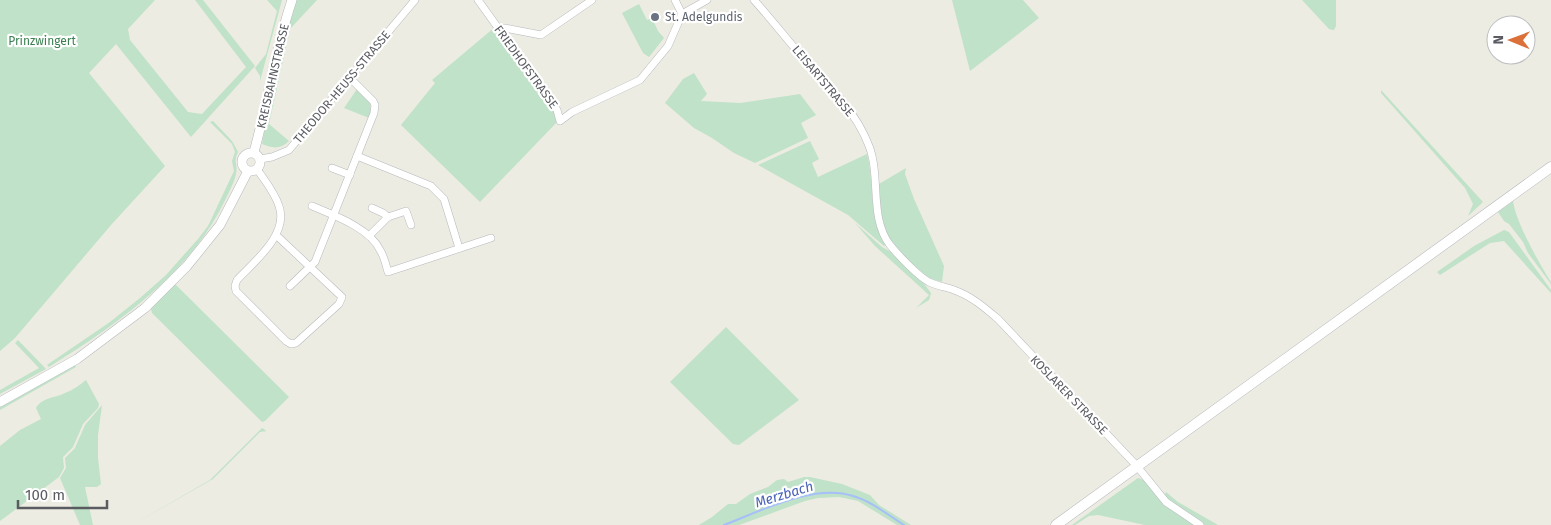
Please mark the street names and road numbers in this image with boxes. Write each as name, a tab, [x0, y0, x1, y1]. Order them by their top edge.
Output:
street label: KREISBAHNSTRASSE	[254, 22, 292, 130]
street label: FRIEDHOFSTRASSE	[491, 23, 561, 111]
street label: THEODOR-HEUSS-STRASSE	[291, 28, 393, 146]
street label: LEISARTSTRASSE	[789, 43, 857, 119]
street label: KOSLARER STRASSE	[1028, 352, 1110, 438]

